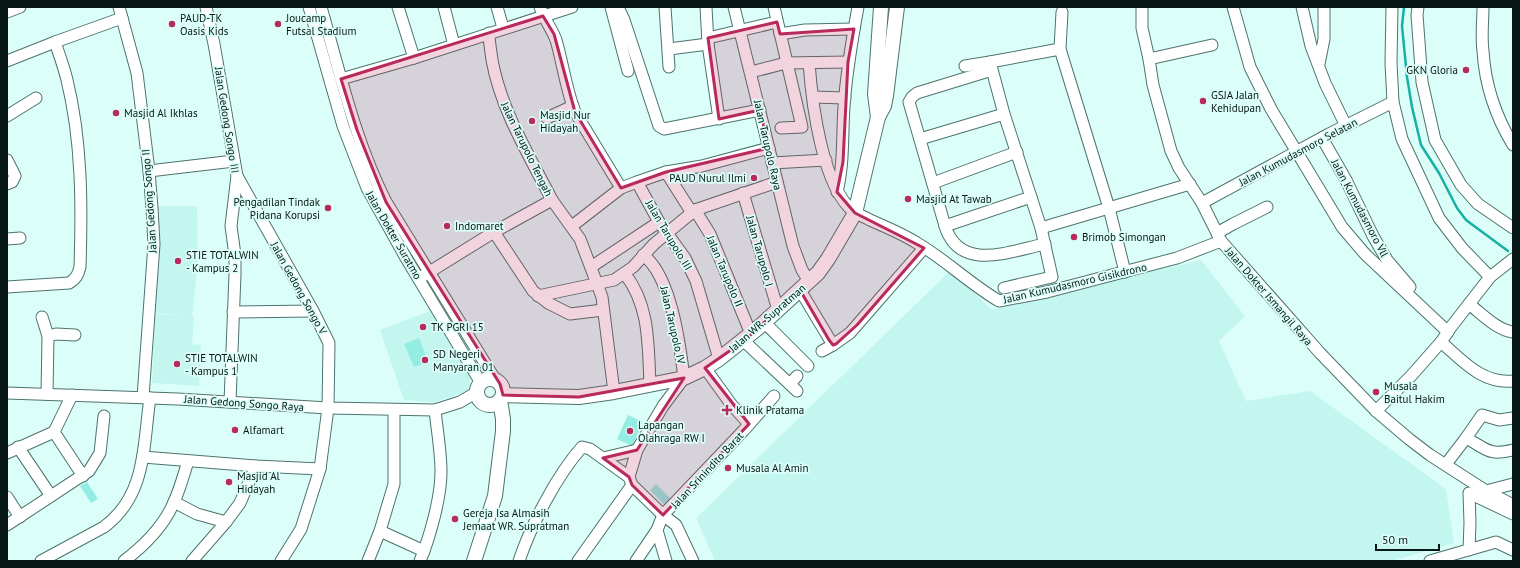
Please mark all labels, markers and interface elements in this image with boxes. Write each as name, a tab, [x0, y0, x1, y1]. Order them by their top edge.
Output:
place label: PAUD-TK Oasis Kids	[180, 11, 229, 38]
place label: Joucamp Futsal Stadium	[285, 11, 356, 38]
marker: PAUD-TK Oasis Kids	[167, 19, 177, 29]
marker: Joucamp Futsal Stadium	[273, 19, 283, 29]
place label: GKN Gloria	[1406, 63, 1458, 77]
street label: Jalan Gedong Songo III	[212, 65, 242, 174]
marker: GKN Gloria	[1461, 65, 1471, 75]
place label: GSJA Jalan Kehidupan	[1211, 88, 1261, 115]
marker: GSJA Jalan Kehidupan	[1198, 96, 1208, 106]
street label: Jalan Tarupolo Raya	[751, 97, 785, 192]
street label: Jalan Tarupolo Tengah	[498, 99, 556, 198]
place label: Masjid Al Ikhlas	[124, 106, 198, 120]
marker: Masjid Al Ikhlas	[111, 108, 121, 118]
place label: Masjid Nur Hidayah	[540, 108, 591, 135]
street label: Jalan Kumudasmoro Selatan	[1235, 115, 1360, 190]
marker: Masjid Nur Hidayah	[527, 116, 537, 126]
street label: Jalan Gedong Songo II	[138, 149, 160, 254]
street label: Jalan Kumudasmoro Vll	[1328, 156, 1392, 260]
place label: PAUD Nurul Ilmi	[669, 171, 746, 185]
marker: PAUD Nurul Ilmi	[749, 173, 759, 183]
street label: Jalan Dokter Suratmo	[362, 187, 425, 282]
place label: Masjid At Tawab	[916, 192, 992, 206]
marker: Masjid At Tawab	[903, 194, 913, 204]
place label: Pengadilan Tindak Pidana Korupsi	[233, 195, 321, 222]
street label: Jalan Tarupolo III	[642, 196, 695, 273]
marker: Pengadilan Tindak Pidana Korupsi	[323, 203, 333, 213]
street label: Jalan Tarupolo I	[743, 213, 777, 288]
place label: Indomaret	[455, 219, 504, 233]
marker: Indomaret	[442, 221, 452, 231]
place label: Brimob Simongan	[1082, 230, 1166, 244]
street label: Jalan Tarupolo II	[703, 232, 746, 309]
marker: Brimob Simongan	[1069, 232, 1079, 242]
street label: Jalan Gedong Songo V	[267, 238, 331, 337]
street label: Jalan Dokter Ismangil Raya	[1222, 243, 1316, 348]
place label: STIE TOTALWIN - Kampus 2	[186, 248, 259, 275]
marker: STIE TOTALWIN - Kampus 2	[173, 256, 183, 266]
street label: Jalan Kumudasmoro Gisikdrono	[1001, 260, 1148, 307]
street label: Jalan WR. Supratman	[725, 281, 808, 356]
street label: Jalan Tarupolo IV	[657, 284, 689, 366]
place label: TK PGRI 15	[431, 320, 484, 334]
marker: TK PGRI 15	[418, 322, 428, 332]
place label: SD Negeri Manyaran 01	[433, 347, 494, 374]
place label: STIE TOTALWIN - Kampus 1	[185, 351, 258, 378]
marker: SD Negeri Manyaran 01	[420, 355, 430, 365]
marker: STIE TOTALWIN - Kampus 1	[172, 359, 182, 369]
place label: Musala Baitul Hakim	[1384, 379, 1445, 406]
marker: Musala Baitul Hakim	[1371, 387, 1381, 397]
street label: Jalan Gedong Songo Raya	[183, 392, 304, 414]
place label: Klinik Pratama	[736, 403, 804, 417]
marker: Klinik Pratama	[721, 404, 733, 416]
place label: Lapangan Olahraga RW I	[638, 418, 705, 445]
place label: Alfamart	[243, 423, 284, 437]
marker: Alfamart	[230, 425, 240, 435]
marker: Lapangan Olahraga RW I	[625, 426, 635, 436]
street label: Jalan Srinindito Barat	[667, 428, 746, 512]
place label: Musala Al Amin	[736, 461, 809, 475]
marker: Musala Al Amin	[723, 463, 733, 473]
place label: Masjid Al Hidayah	[237, 469, 281, 496]
marker: Masjid Al Hidayah	[224, 477, 234, 487]
place label: Gereja Isa Almasih Jemaat WR. Supratman	[462, 506, 569, 533]
marker: Gereja Isa Almasih Jemaat WR. Supratman	[450, 514, 460, 524]
scale bar	[1376, 526, 1439, 552]
text: 50 m	[1382, 532, 1408, 547]

